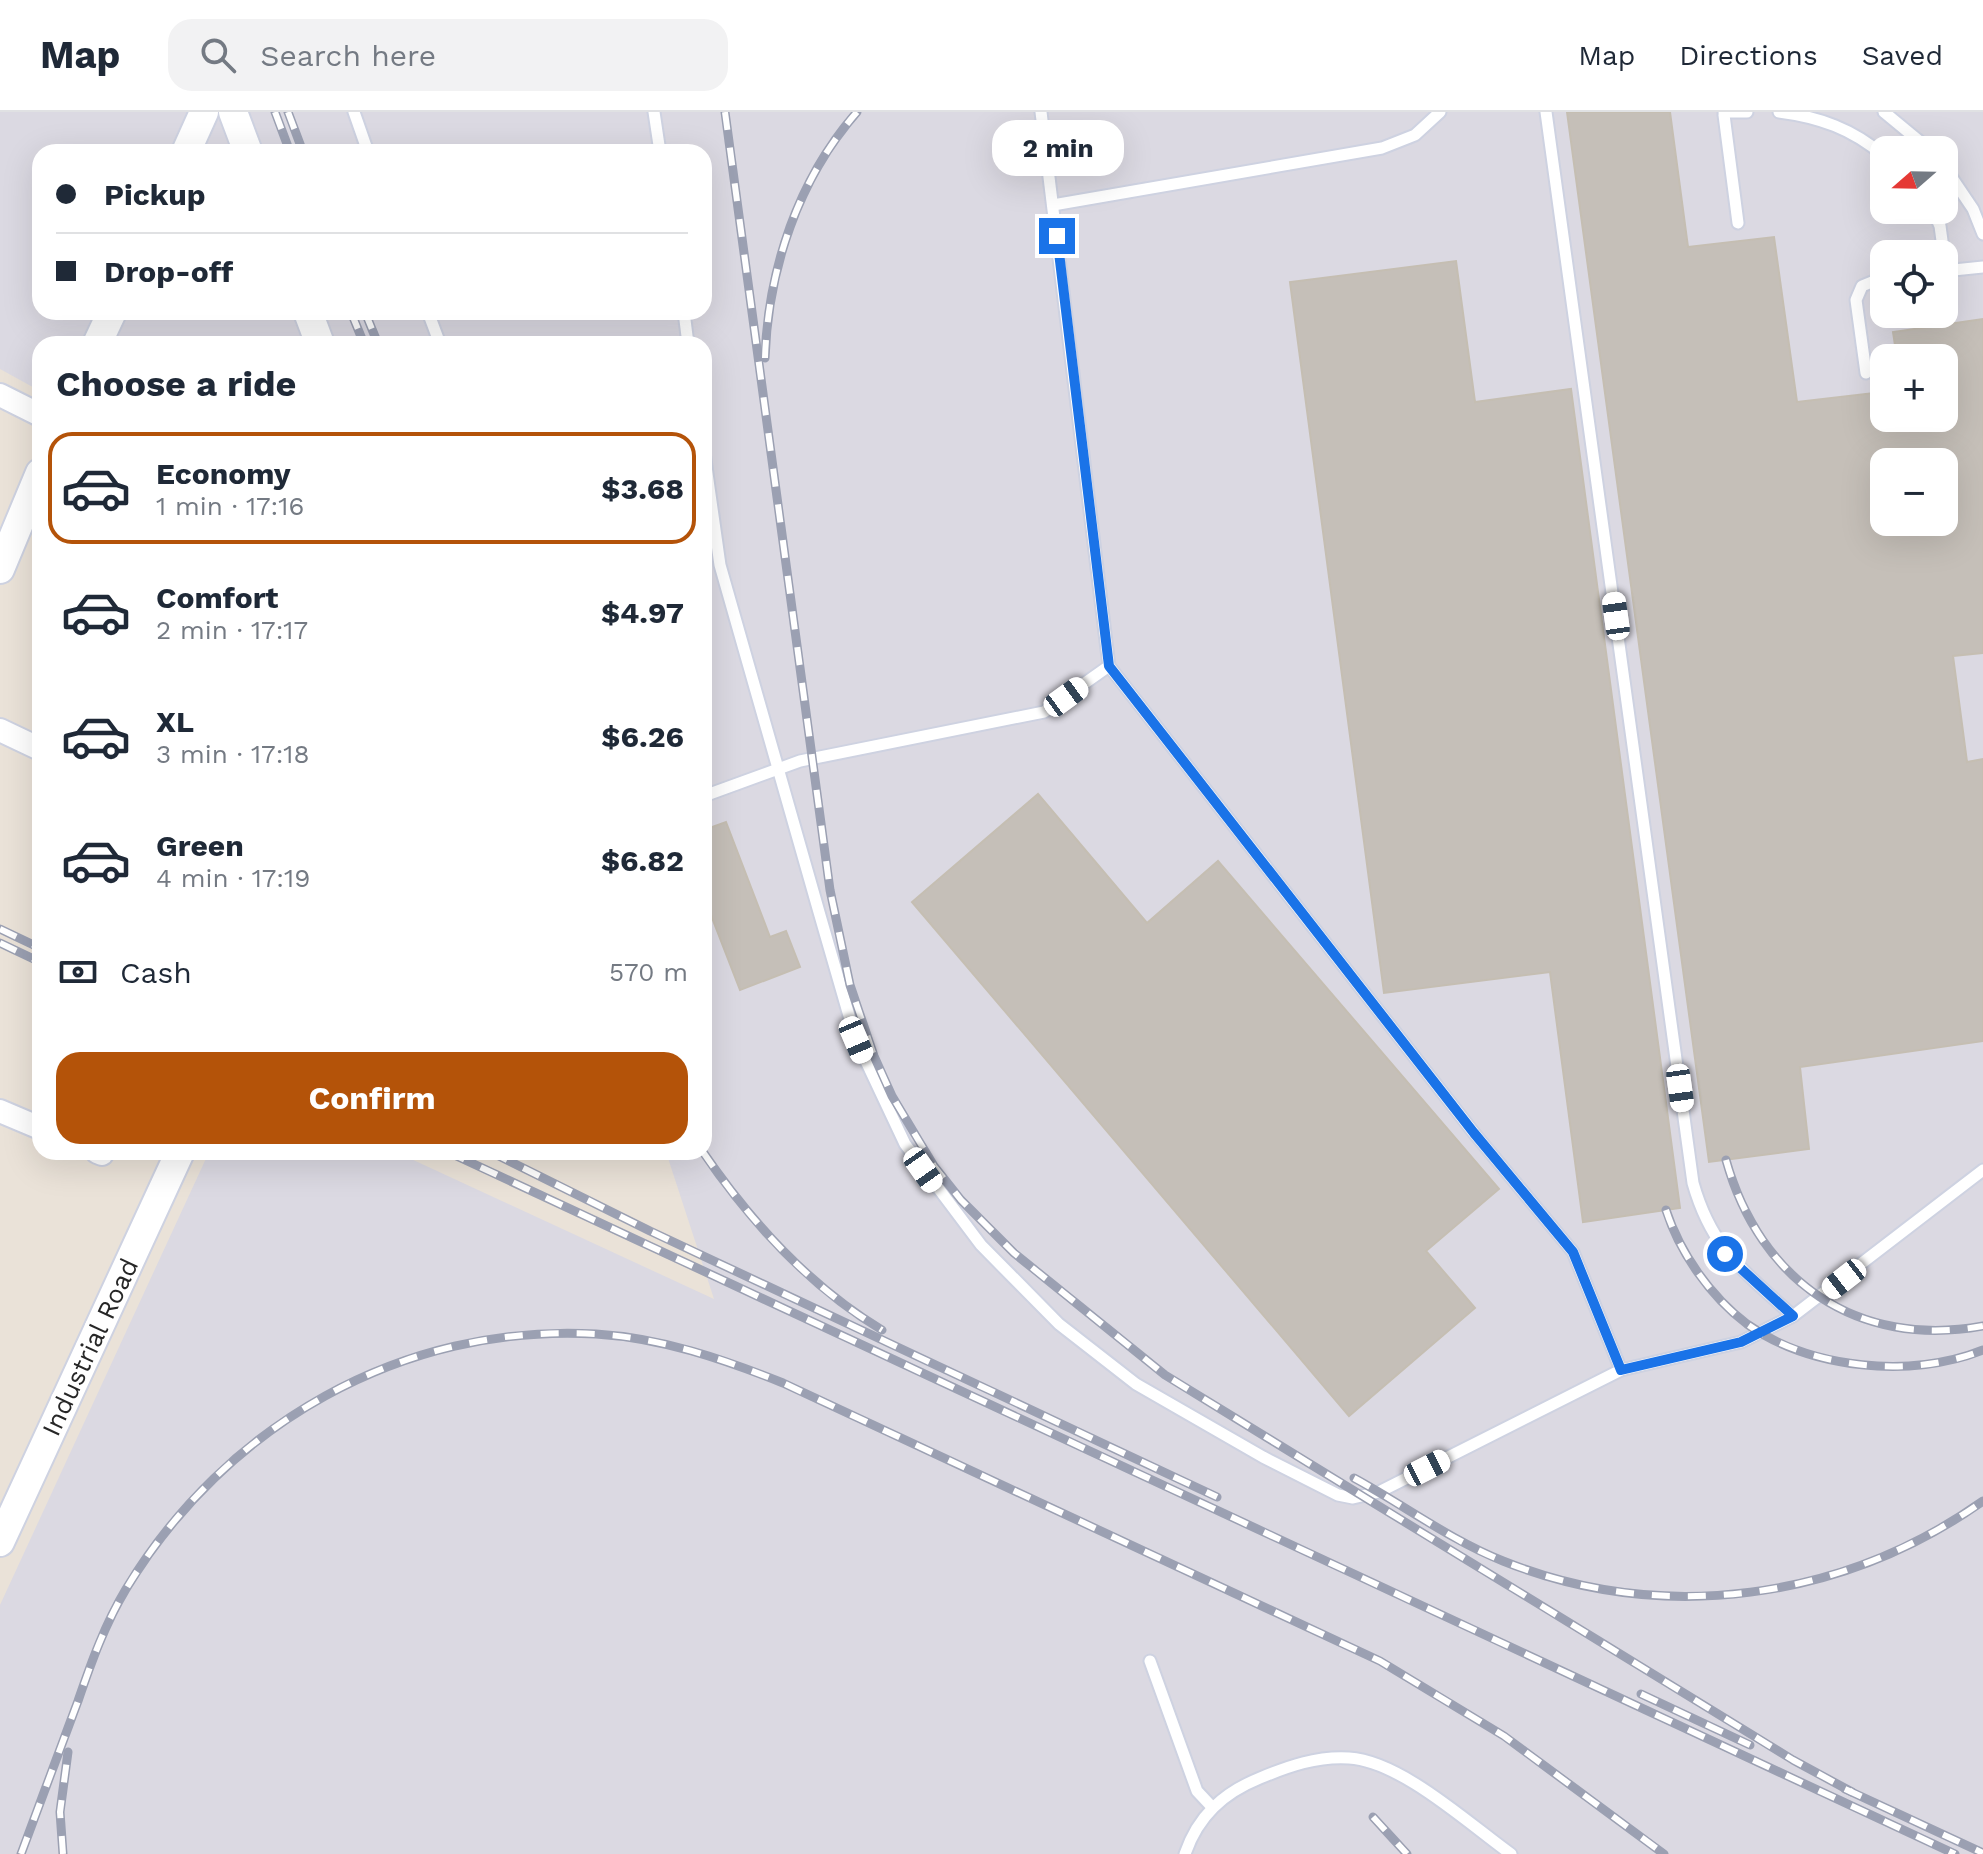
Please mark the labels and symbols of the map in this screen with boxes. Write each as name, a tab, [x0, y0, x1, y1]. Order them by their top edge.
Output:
callout: 2 min	[991, 120, 1123, 176]
north arrow	[1870, 136, 1958, 224]
route end	[1039, 218, 1075, 254]
car	[1601, 591, 1631, 641]
car	[1040, 673, 1092, 721]
car	[836, 1013, 876, 1067]
car	[1665, 1063, 1695, 1113]
car	[899, 1143, 947, 1197]
route start	[1707, 1236, 1743, 1272]
street label: Industrial Road	[36, 1254, 144, 1440]
car	[1818, 1255, 1870, 1303]
car	[1400, 1446, 1454, 1490]

